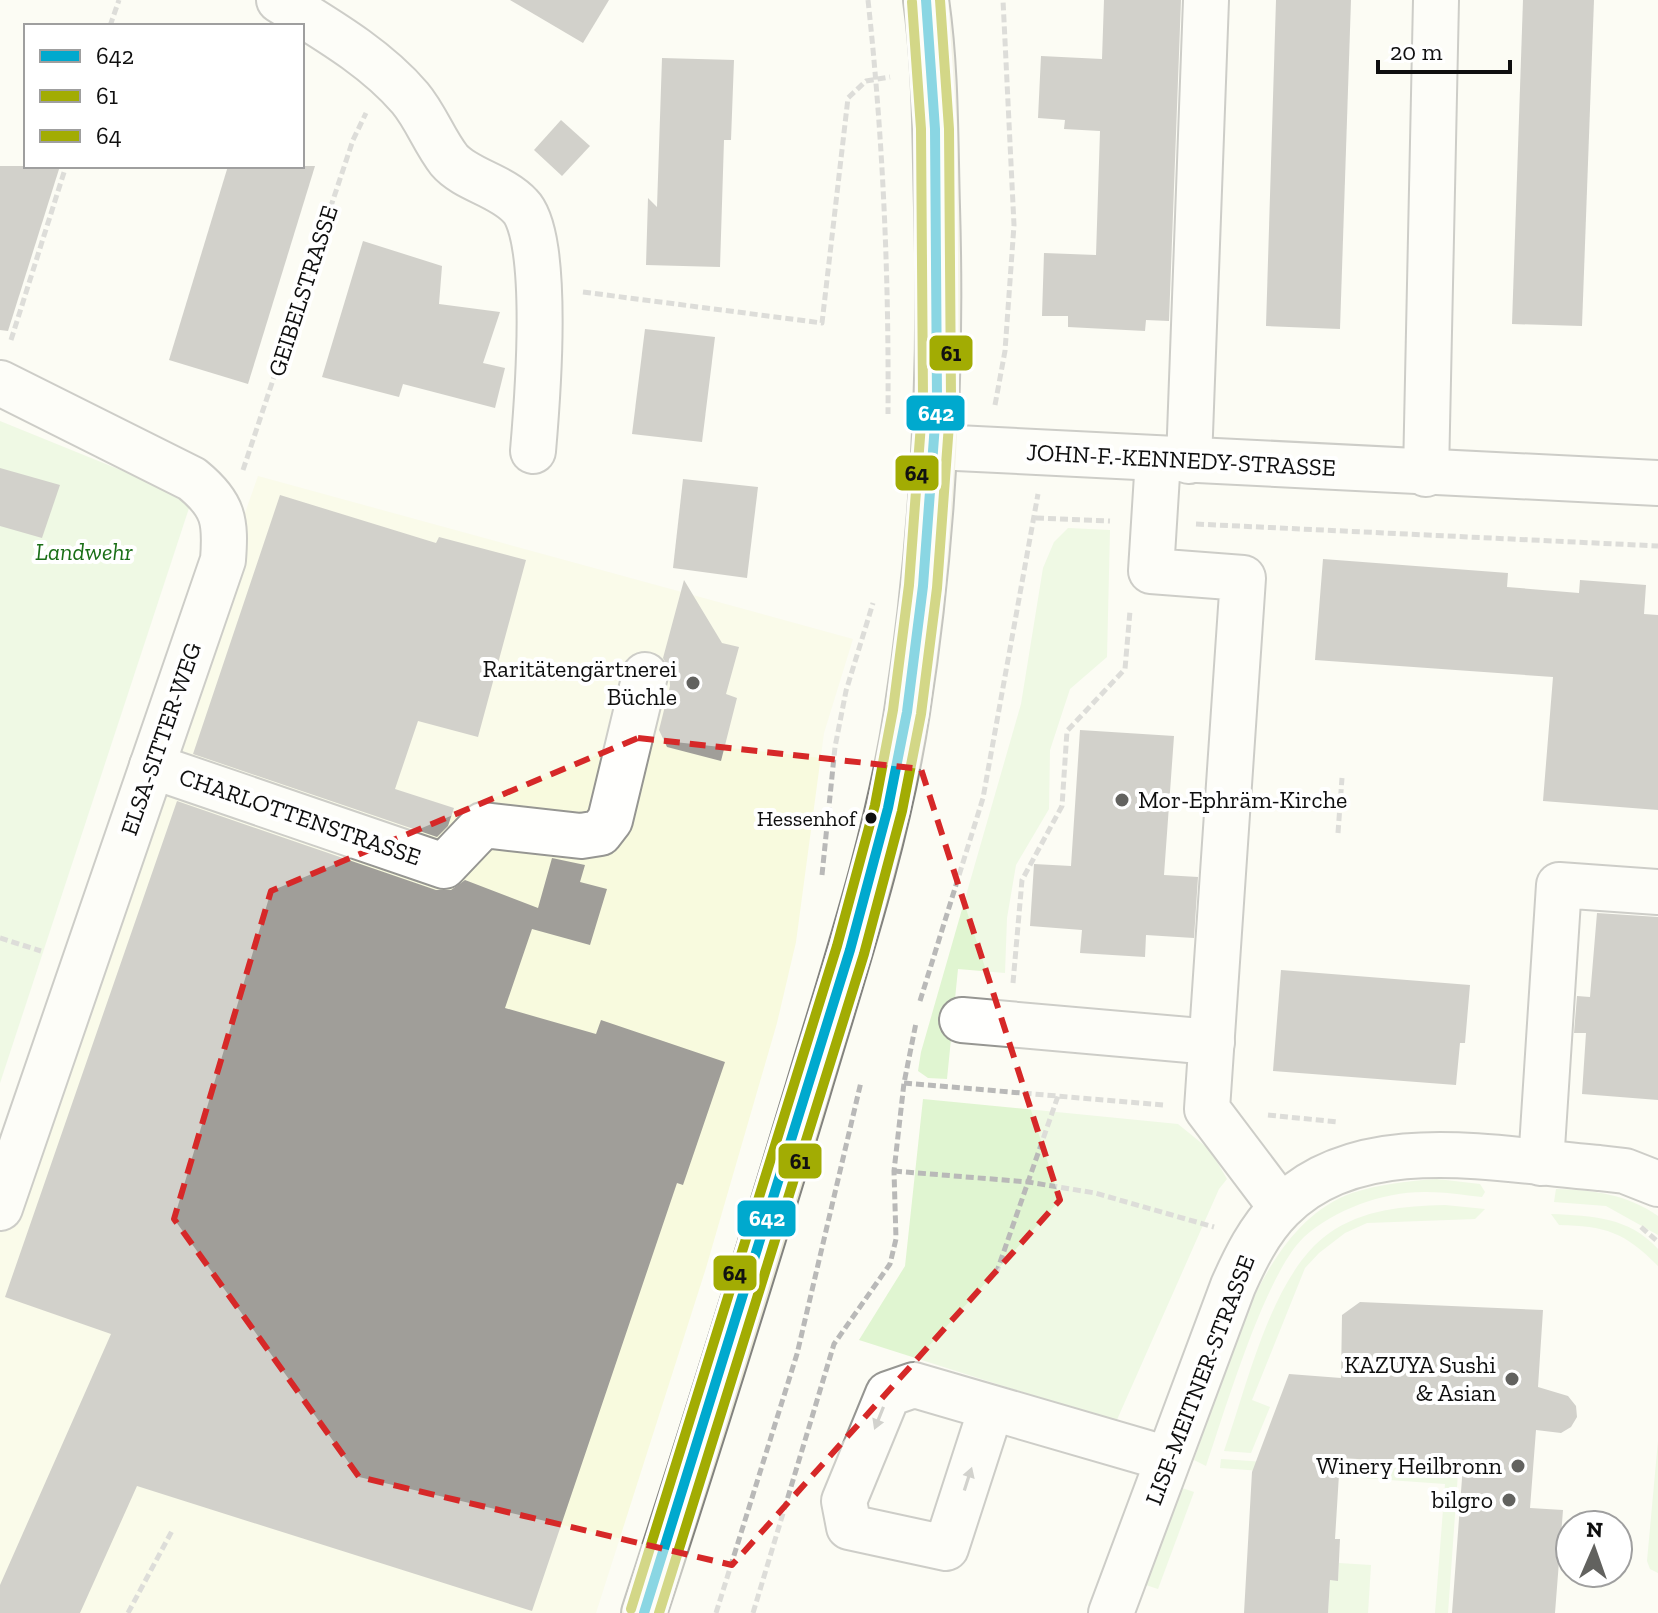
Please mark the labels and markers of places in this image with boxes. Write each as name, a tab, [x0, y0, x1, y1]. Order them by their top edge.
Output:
place label: Raritätengärtnerei Büchle	[483, 654, 677, 711]
marker: Raritätengärtnerei Büchle	[684, 674, 702, 692]
place label: Mor-Ephräm-Kirche	[1138, 785, 1347, 814]
marker: Mor-Ephräm-Kirche	[1113, 791, 1131, 809]
place label: Hessenhof	[757, 805, 858, 832]
marker: Hessenhof	[863, 810, 879, 826]
place label: KAZUYA Sushi & Asian	[1344, 1350, 1496, 1407]
marker: KAZUYA Sushi & Asian	[1503, 1370, 1521, 1388]
place label: Winery Heilbronn	[1316, 1451, 1502, 1480]
marker: Winery Heilbronn	[1509, 1457, 1527, 1475]
place label: bilgro	[1431, 1485, 1493, 1514]
marker: bilgro	[1500, 1491, 1518, 1509]

